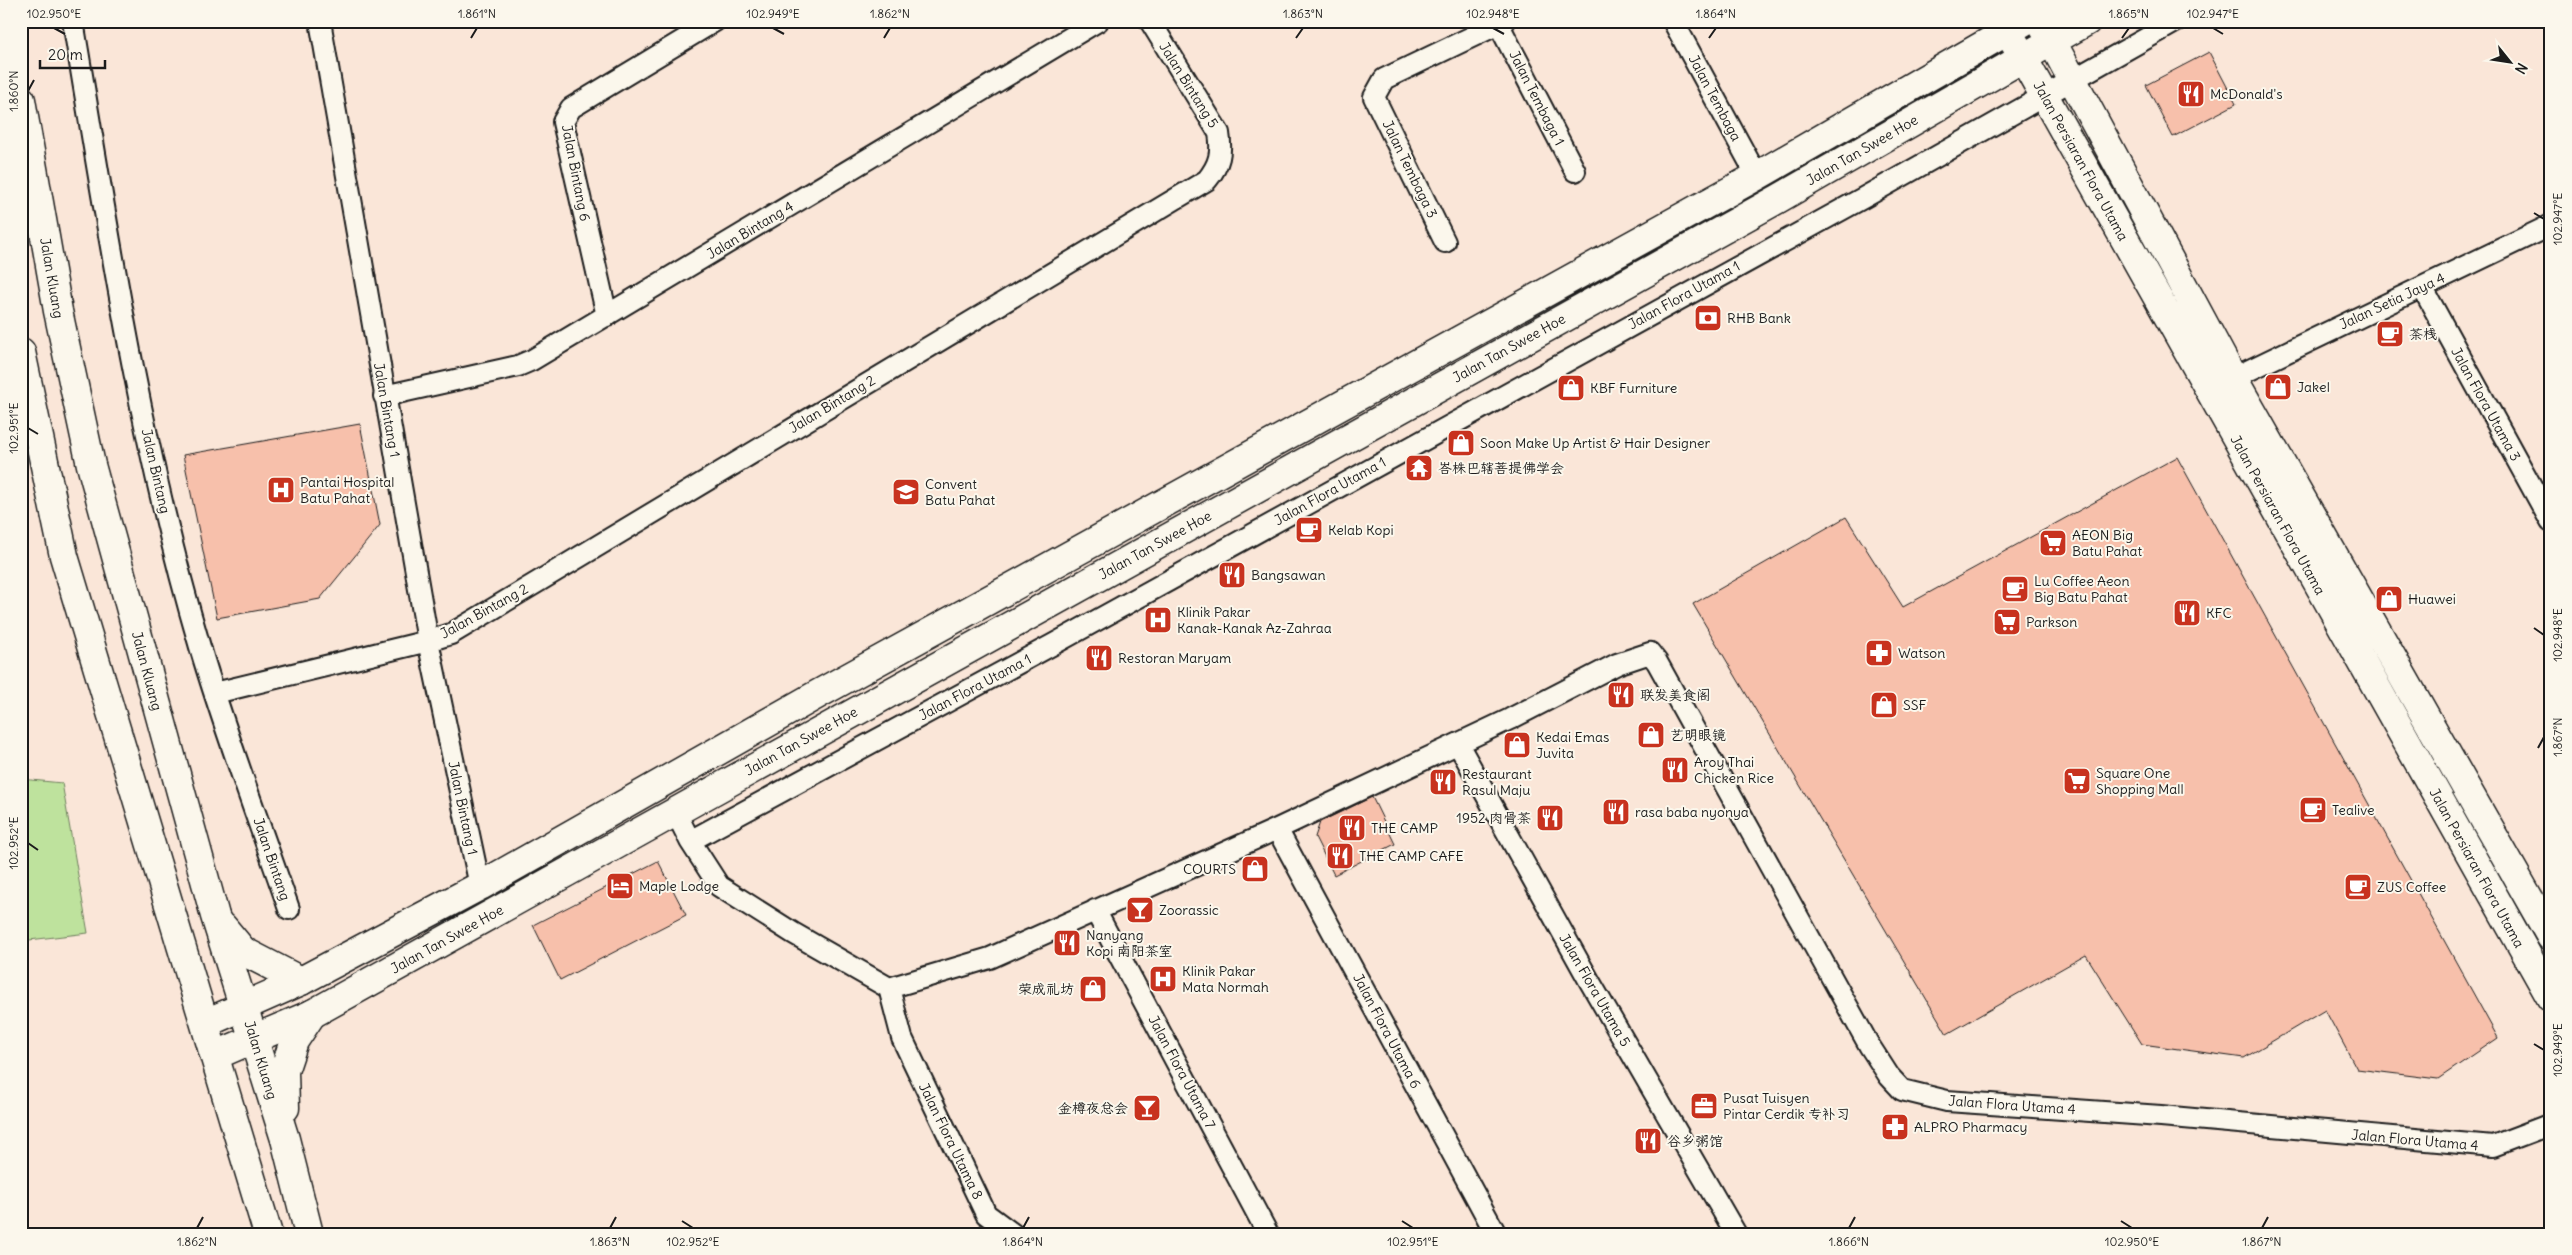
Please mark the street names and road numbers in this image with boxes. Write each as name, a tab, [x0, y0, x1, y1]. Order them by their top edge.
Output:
street label: Jalan Bintang 5	[1155, 39, 1223, 131]
street label: Jalan Tembaga 1	[1505, 47, 1569, 149]
street label: Jalan Tembaga	[1685, 52, 1745, 144]
street label: Jalan Persiaran Flora Utama	[2030, 78, 2132, 244]
street label: Jalan Tan Swee Hoe	[1803, 111, 1921, 189]
street label: Jalan Tembaga 3	[1379, 117, 1441, 221]
street label: Jalan Bintang 6	[558, 123, 594, 223]
street label: Jalan Bintang 4	[703, 197, 797, 263]
street label: Jalan Kluang	[36, 236, 68, 320]
street label: Jalan Flora Utama 1	[1625, 257, 1743, 333]
street label: Jalan Setia Jaya 4	[2336, 269, 2448, 333]
street label: Jalan Tan Swee Hoe	[1450, 310, 1568, 386]
street label: Jalan Flora Utama 3	[2447, 344, 2525, 464]
street label: Jalan Bintang 1	[370, 361, 404, 459]
street label: Jalan Bintang 2	[786, 371, 879, 437]
street label: Jalan Bintang	[137, 427, 175, 515]
street label: Jalan Persiaran Flora Utama	[2227, 432, 2329, 598]
street label: Jalan Flora Utama 1	[1271, 453, 1389, 529]
street label: Jalan Tan Swee Hoe	[1096, 507, 1214, 583]
street label: Jalan Bintang 2	[437, 579, 531, 643]
street label: Jalan Kluang	[128, 629, 166, 713]
street label: Jalan Flora Utama 1	[916, 650, 1034, 724]
street label: Jalan Tan Swee Hoe	[742, 703, 860, 779]
street label: Jalan Bintang 1	[444, 759, 482, 857]
street label: Jalan Persiaran Flora Utama	[2426, 785, 2528, 951]
street label: Jalan Bintang	[249, 815, 295, 903]
street label: Jalan Tan Swee Hoe	[388, 901, 506, 977]
street label: Jalan Flora Utama 5	[1555, 930, 1635, 1050]
street label: Jalan Flora Utama 6	[1349, 971, 1425, 1091]
street label: Jalan Flora Utama 7	[1144, 1012, 1220, 1132]
street label: Jalan Kluang	[240, 1018, 282, 1102]
street label: Jalan Flora Utama 8	[915, 1080, 987, 1202]
street label: Jalan Flora Utama 4	[1948, 1092, 2076, 1118]
street label: Jalan Flora Utama 4	[2351, 1125, 2479, 1155]

